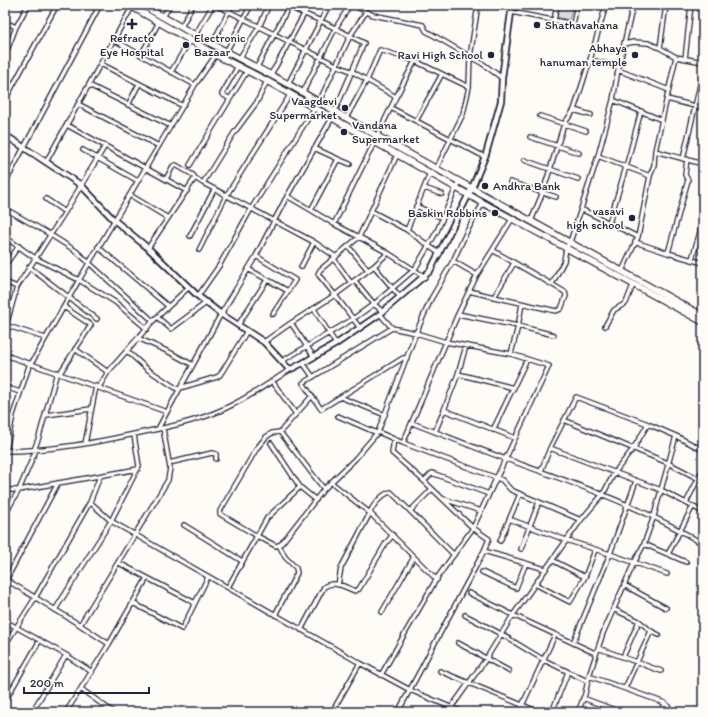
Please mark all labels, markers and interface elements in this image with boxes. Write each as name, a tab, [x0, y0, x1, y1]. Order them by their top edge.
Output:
marker: Refracto Eye Hospital	[126, 18, 138, 30]
place label: Shathavahana	[545, 18, 618, 32]
marker: Shathavahana	[532, 20, 542, 30]
place label: Refracto Eye Hospital	[100, 31, 165, 59]
place label: Electronic Bazaar	[194, 31, 246, 59]
marker: Electronic Bazaar	[181, 40, 191, 50]
place label: Abhaya hanuman temple	[540, 41, 627, 69]
place label: Ravi High School	[398, 48, 484, 62]
marker: Ravi High School	[486, 50, 496, 60]
marker: Abhaya hanuman temple	[630, 50, 640, 60]
place label: Vaagdevi Supermarket	[270, 94, 337, 122]
marker: Vaagdevi Supermarket	[340, 103, 350, 113]
place label: Vandana Supermarket	[352, 118, 420, 146]
marker: Vandana Supermarket	[339, 127, 349, 137]
place label: Andhra Bank	[493, 179, 561, 193]
marker: Andhra Bank	[480, 181, 490, 191]
place label: vasavi high school	[566, 204, 625, 232]
place label: Baskin Robbins	[408, 206, 487, 220]
marker: Baskin Robbins	[490, 208, 500, 218]
marker: vasavi high school	[627, 213, 637, 223]
scale bar	[24, 669, 149, 695]
text: 200 m	[30, 676, 64, 690]

